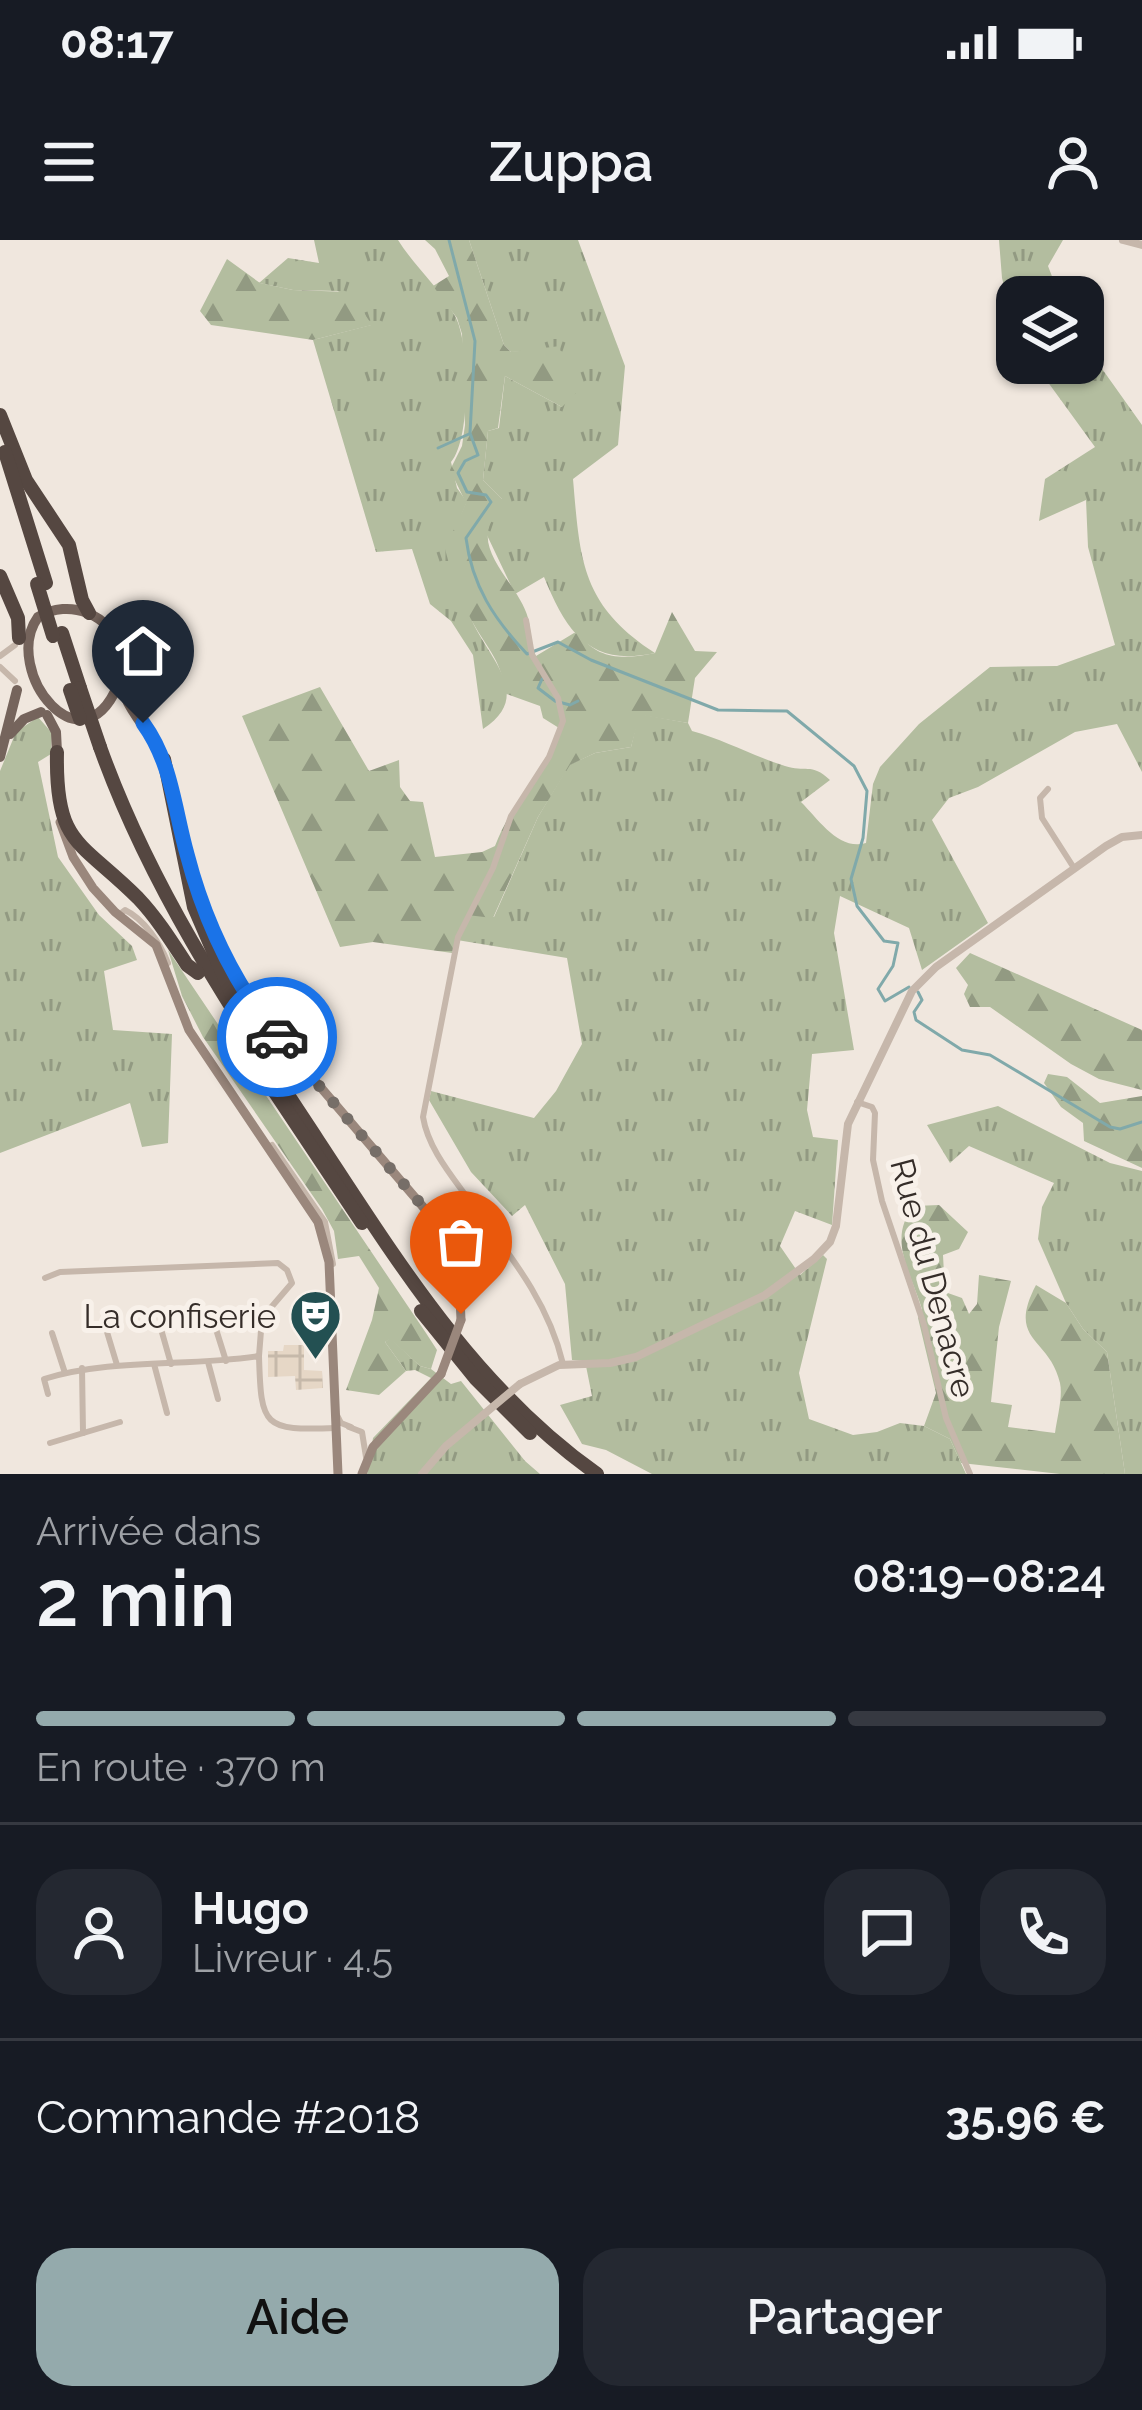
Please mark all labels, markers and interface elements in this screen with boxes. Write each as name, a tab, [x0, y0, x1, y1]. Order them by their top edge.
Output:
text: 08:17	[60, 16, 173, 69]
icon: menu	[36, 129, 102, 195]
icon: person	[1040, 129, 1106, 195]
text: Zuppa	[489, 130, 653, 194]
map controls	[996, 276, 1104, 384]
button: layers	[996, 276, 1104, 384]
pin	[92, 600, 194, 723]
icon: home	[110, 618, 176, 684]
courier	[217, 977, 337, 1097]
icon: car	[244, 1004, 310, 1070]
street label: Rue du Denacre	[882, 1154, 984, 1402]
pin	[410, 1191, 512, 1314]
icon: bag	[428, 1209, 494, 1275]
theatre icon: La confiserie	[287, 1288, 343, 1362]
place label: La confiserie	[84, 1297, 276, 1336]
text: Arrivée dans	[36, 1508, 261, 1554]
text: 08:19–08:24	[852, 1550, 1106, 1603]
text: 2 min	[36, 1553, 236, 1644]
text: En route · 370 m	[36, 1744, 326, 1790]
button: person	[36, 1869, 162, 1995]
button: chat	[824, 1869, 950, 1995]
button: phone	[980, 1869, 1106, 1995]
text: Hugo	[192, 1882, 309, 1935]
text: Livreur · 4.5	[192, 1935, 393, 1981]
text: Commande #2018	[36, 2091, 421, 2144]
text: 35.96 €	[945, 2091, 1106, 2144]
button: Aide	[36, 2248, 559, 2386]
button: Partager	[583, 2248, 1106, 2386]

